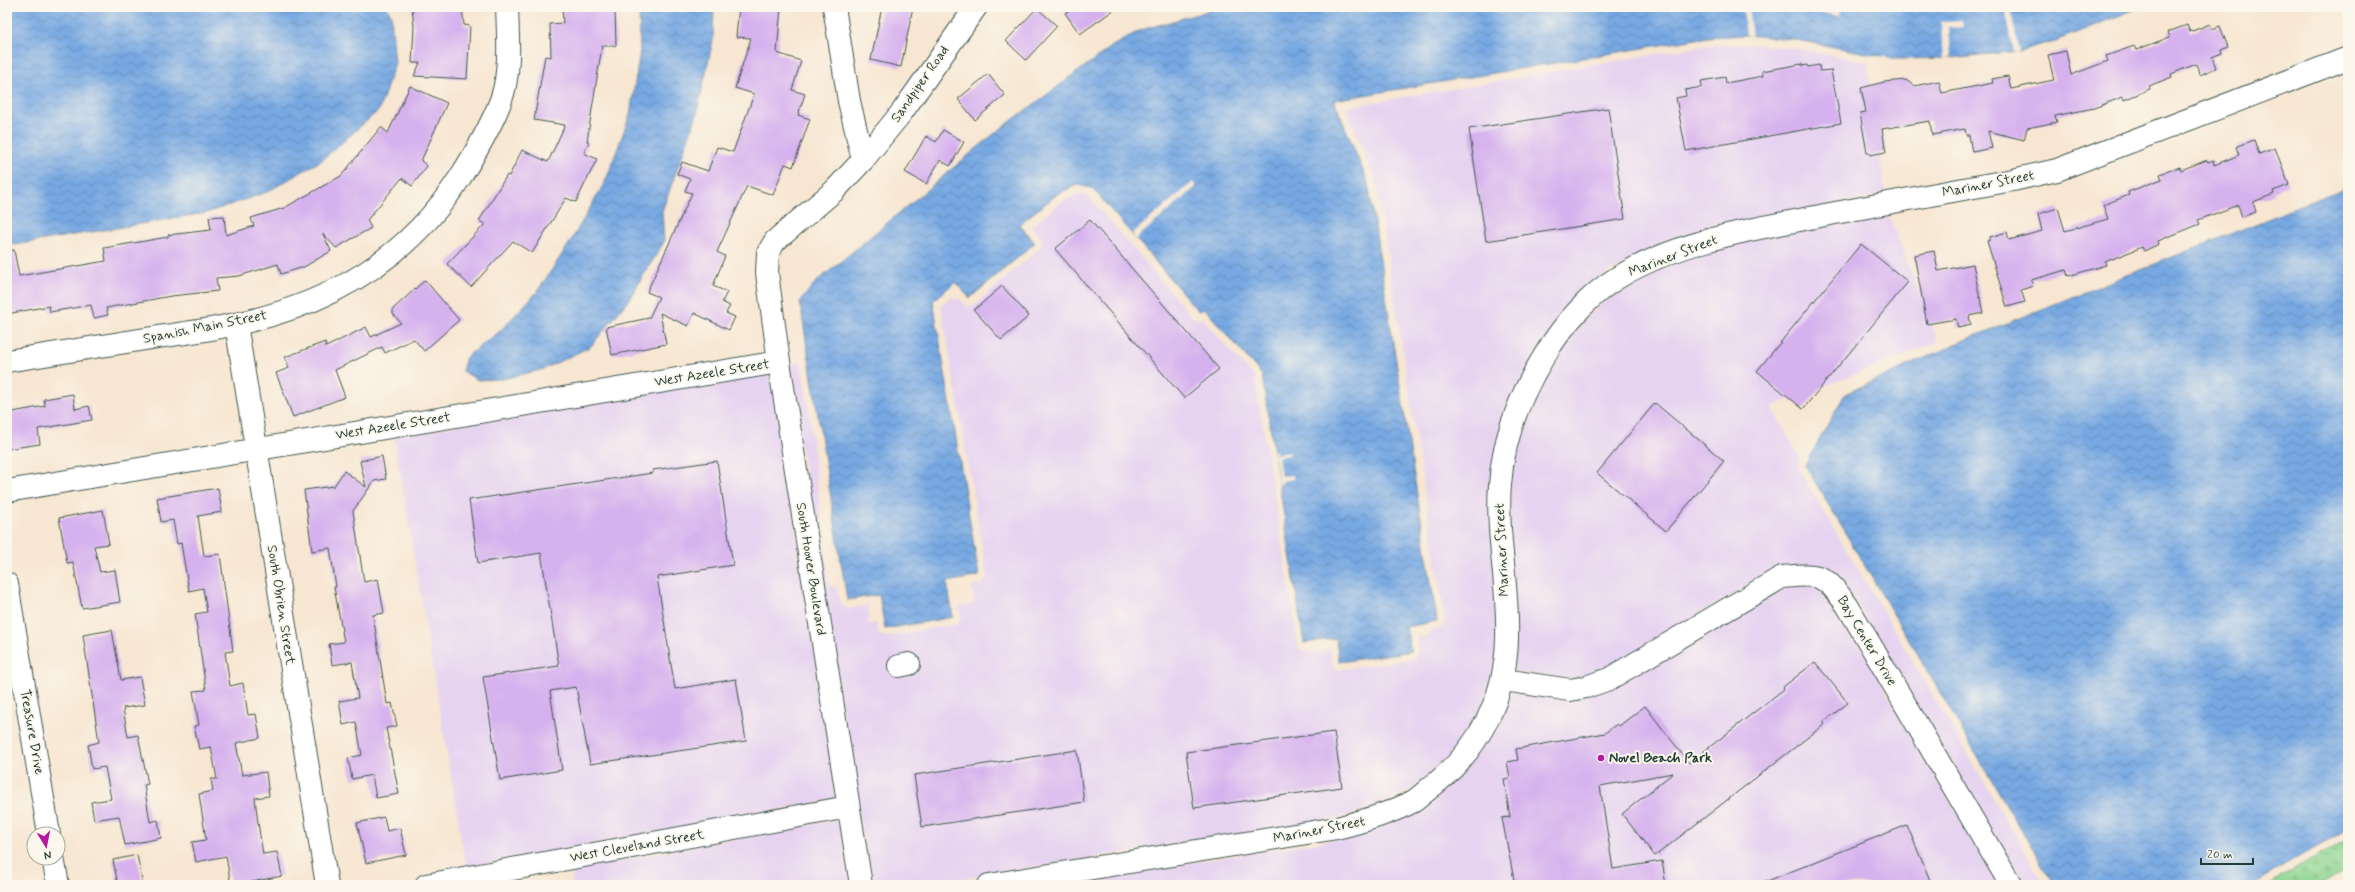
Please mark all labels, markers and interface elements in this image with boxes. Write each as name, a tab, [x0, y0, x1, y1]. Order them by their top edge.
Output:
street label: Sandpiper Road	[887, 42, 953, 126]
street label: Mariner Street	[1940, 166, 2036, 202]
street label: Mariner Street	[1626, 231, 1720, 281]
street label: Spanish Main Street	[141, 306, 269, 348]
street label: West Azeele Street	[653, 355, 771, 391]
street label: West Azeele Street	[334, 408, 452, 444]
street label: South Hoover Boulevard	[792, 501, 830, 637]
street label: Mariner Street	[1491, 503, 1513, 597]
street label: South Obrien Street	[263, 544, 299, 667]
street label: Bay Center Drive	[1833, 593, 1901, 689]
street label: Treasure Drive	[16, 688, 48, 777]
place label: Novel Beach Park	[1609, 749, 1712, 767]
marker: Novel Beach Park	[1596, 753, 1606, 763]
street label: Mariner Street	[1271, 812, 1367, 848]
street label: West Cleveland Street	[569, 825, 706, 867]
north arrow	[26, 826, 66, 866]
scale bar	[2201, 840, 2253, 866]
text: N	[43, 847, 52, 862]
text: 20 m	[2207, 847, 2233, 863]

